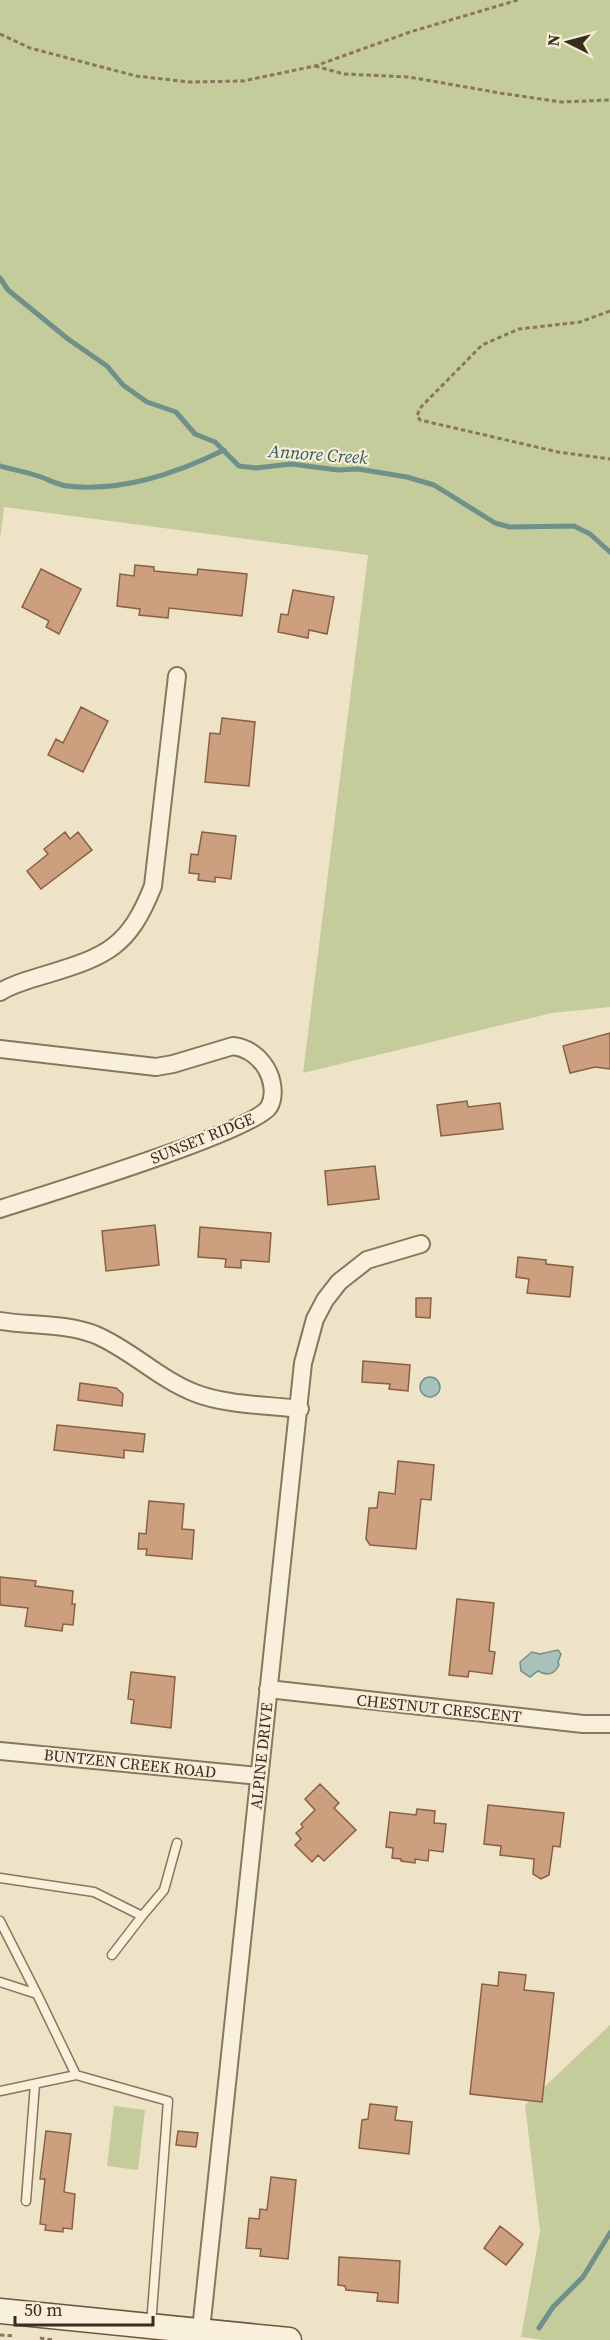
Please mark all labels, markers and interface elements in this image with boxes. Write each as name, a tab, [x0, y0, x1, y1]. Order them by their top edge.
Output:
north arrow	[538, 12, 598, 72]
text: N	[542, 33, 565, 47]
water label: Annore Creek	[267, 438, 369, 470]
street label: SUNSET RIDGE	[147, 1107, 257, 1169]
street label: CHESTNUT CRESCENT	[355, 1688, 523, 1728]
street label: ALPINE DRIVE	[244, 1701, 278, 1811]
street label: BUNTZEN CREEK ROAD	[43, 1743, 217, 1783]
scale bar	[15, 2289, 153, 2327]
text: 50 m	[24, 2297, 62, 2322]

